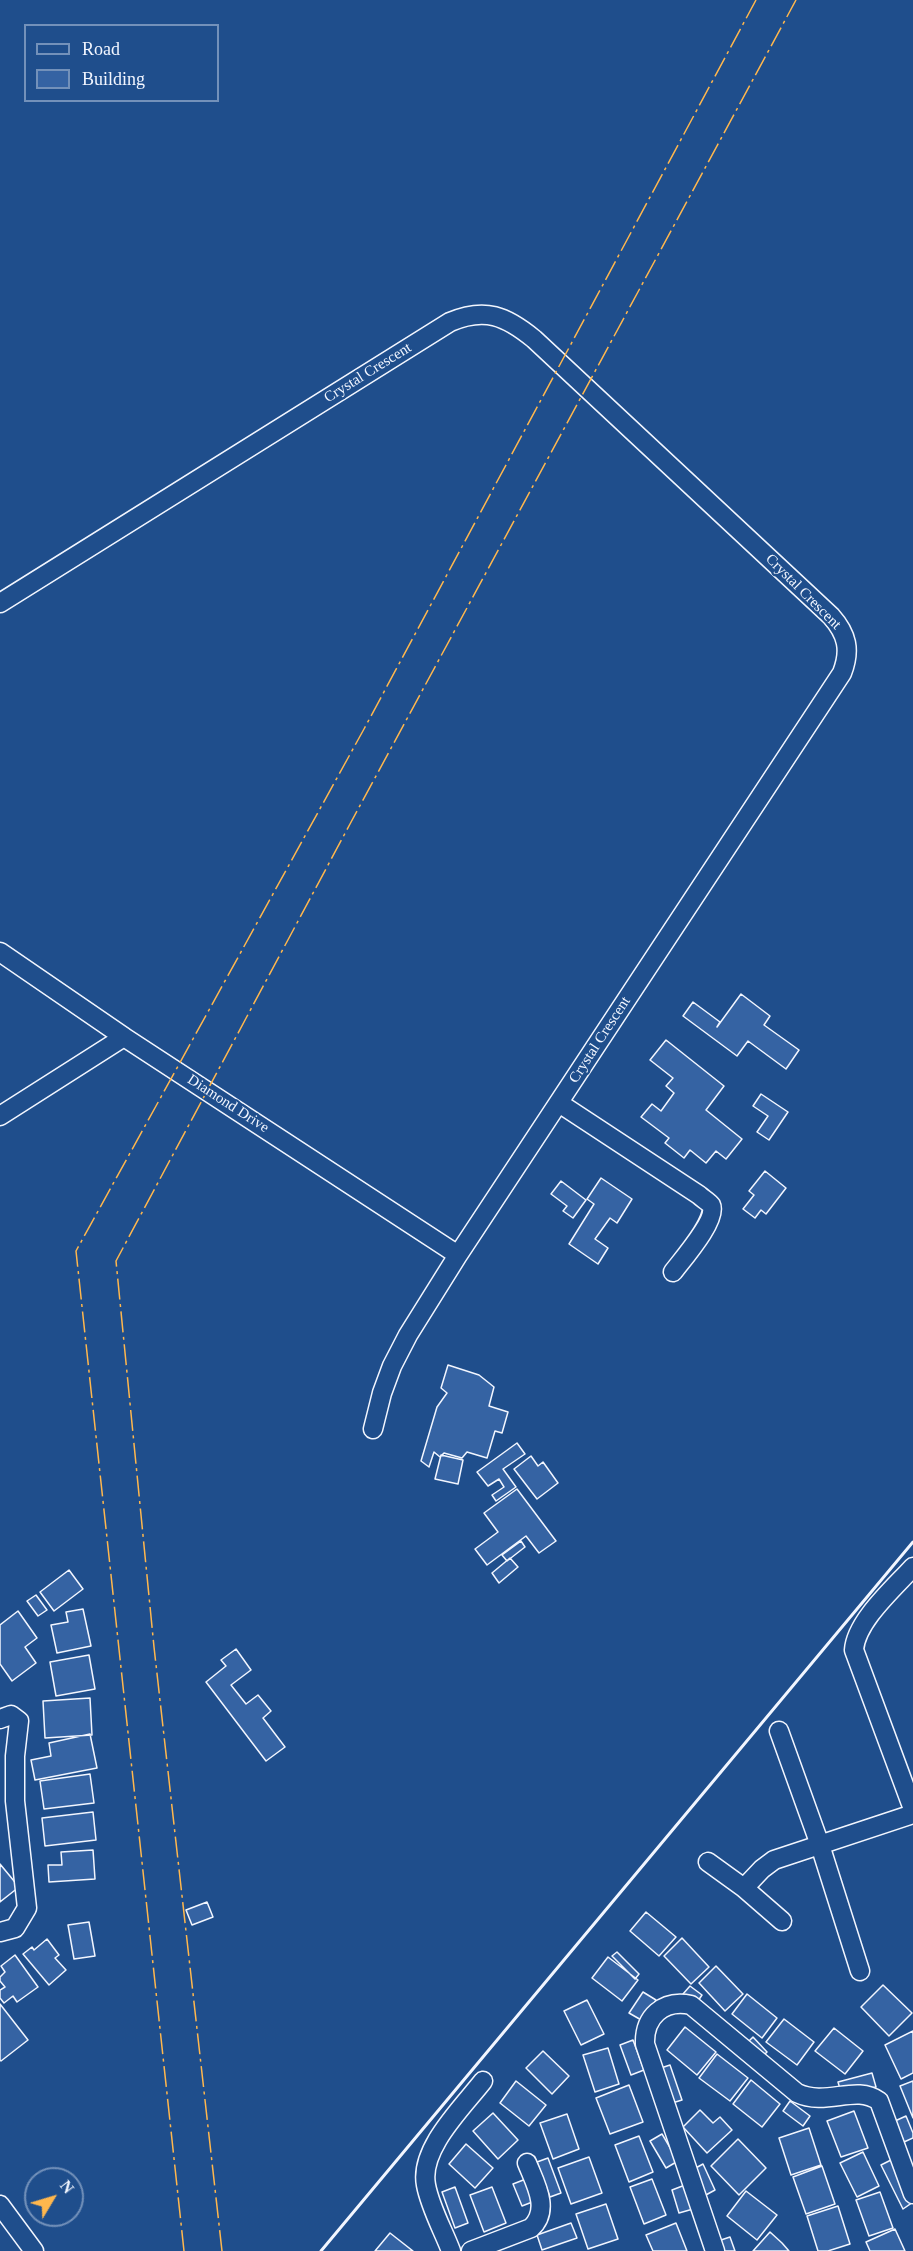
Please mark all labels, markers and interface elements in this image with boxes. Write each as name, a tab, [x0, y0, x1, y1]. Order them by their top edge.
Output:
legend	[24, 24, 219, 102]
text: Road	[82, 39, 120, 59]
text: Building	[82, 69, 145, 89]
street label: Crystal Crescent	[321, 339, 415, 407]
street label: Crystal Crescent	[761, 550, 845, 634]
street label: Crystal Crescent	[565, 993, 635, 1087]
street label: Diamond Drive	[184, 1071, 272, 1137]
north arrow	[24, 2167, 84, 2227]
text: N	[57, 2177, 77, 2197]

